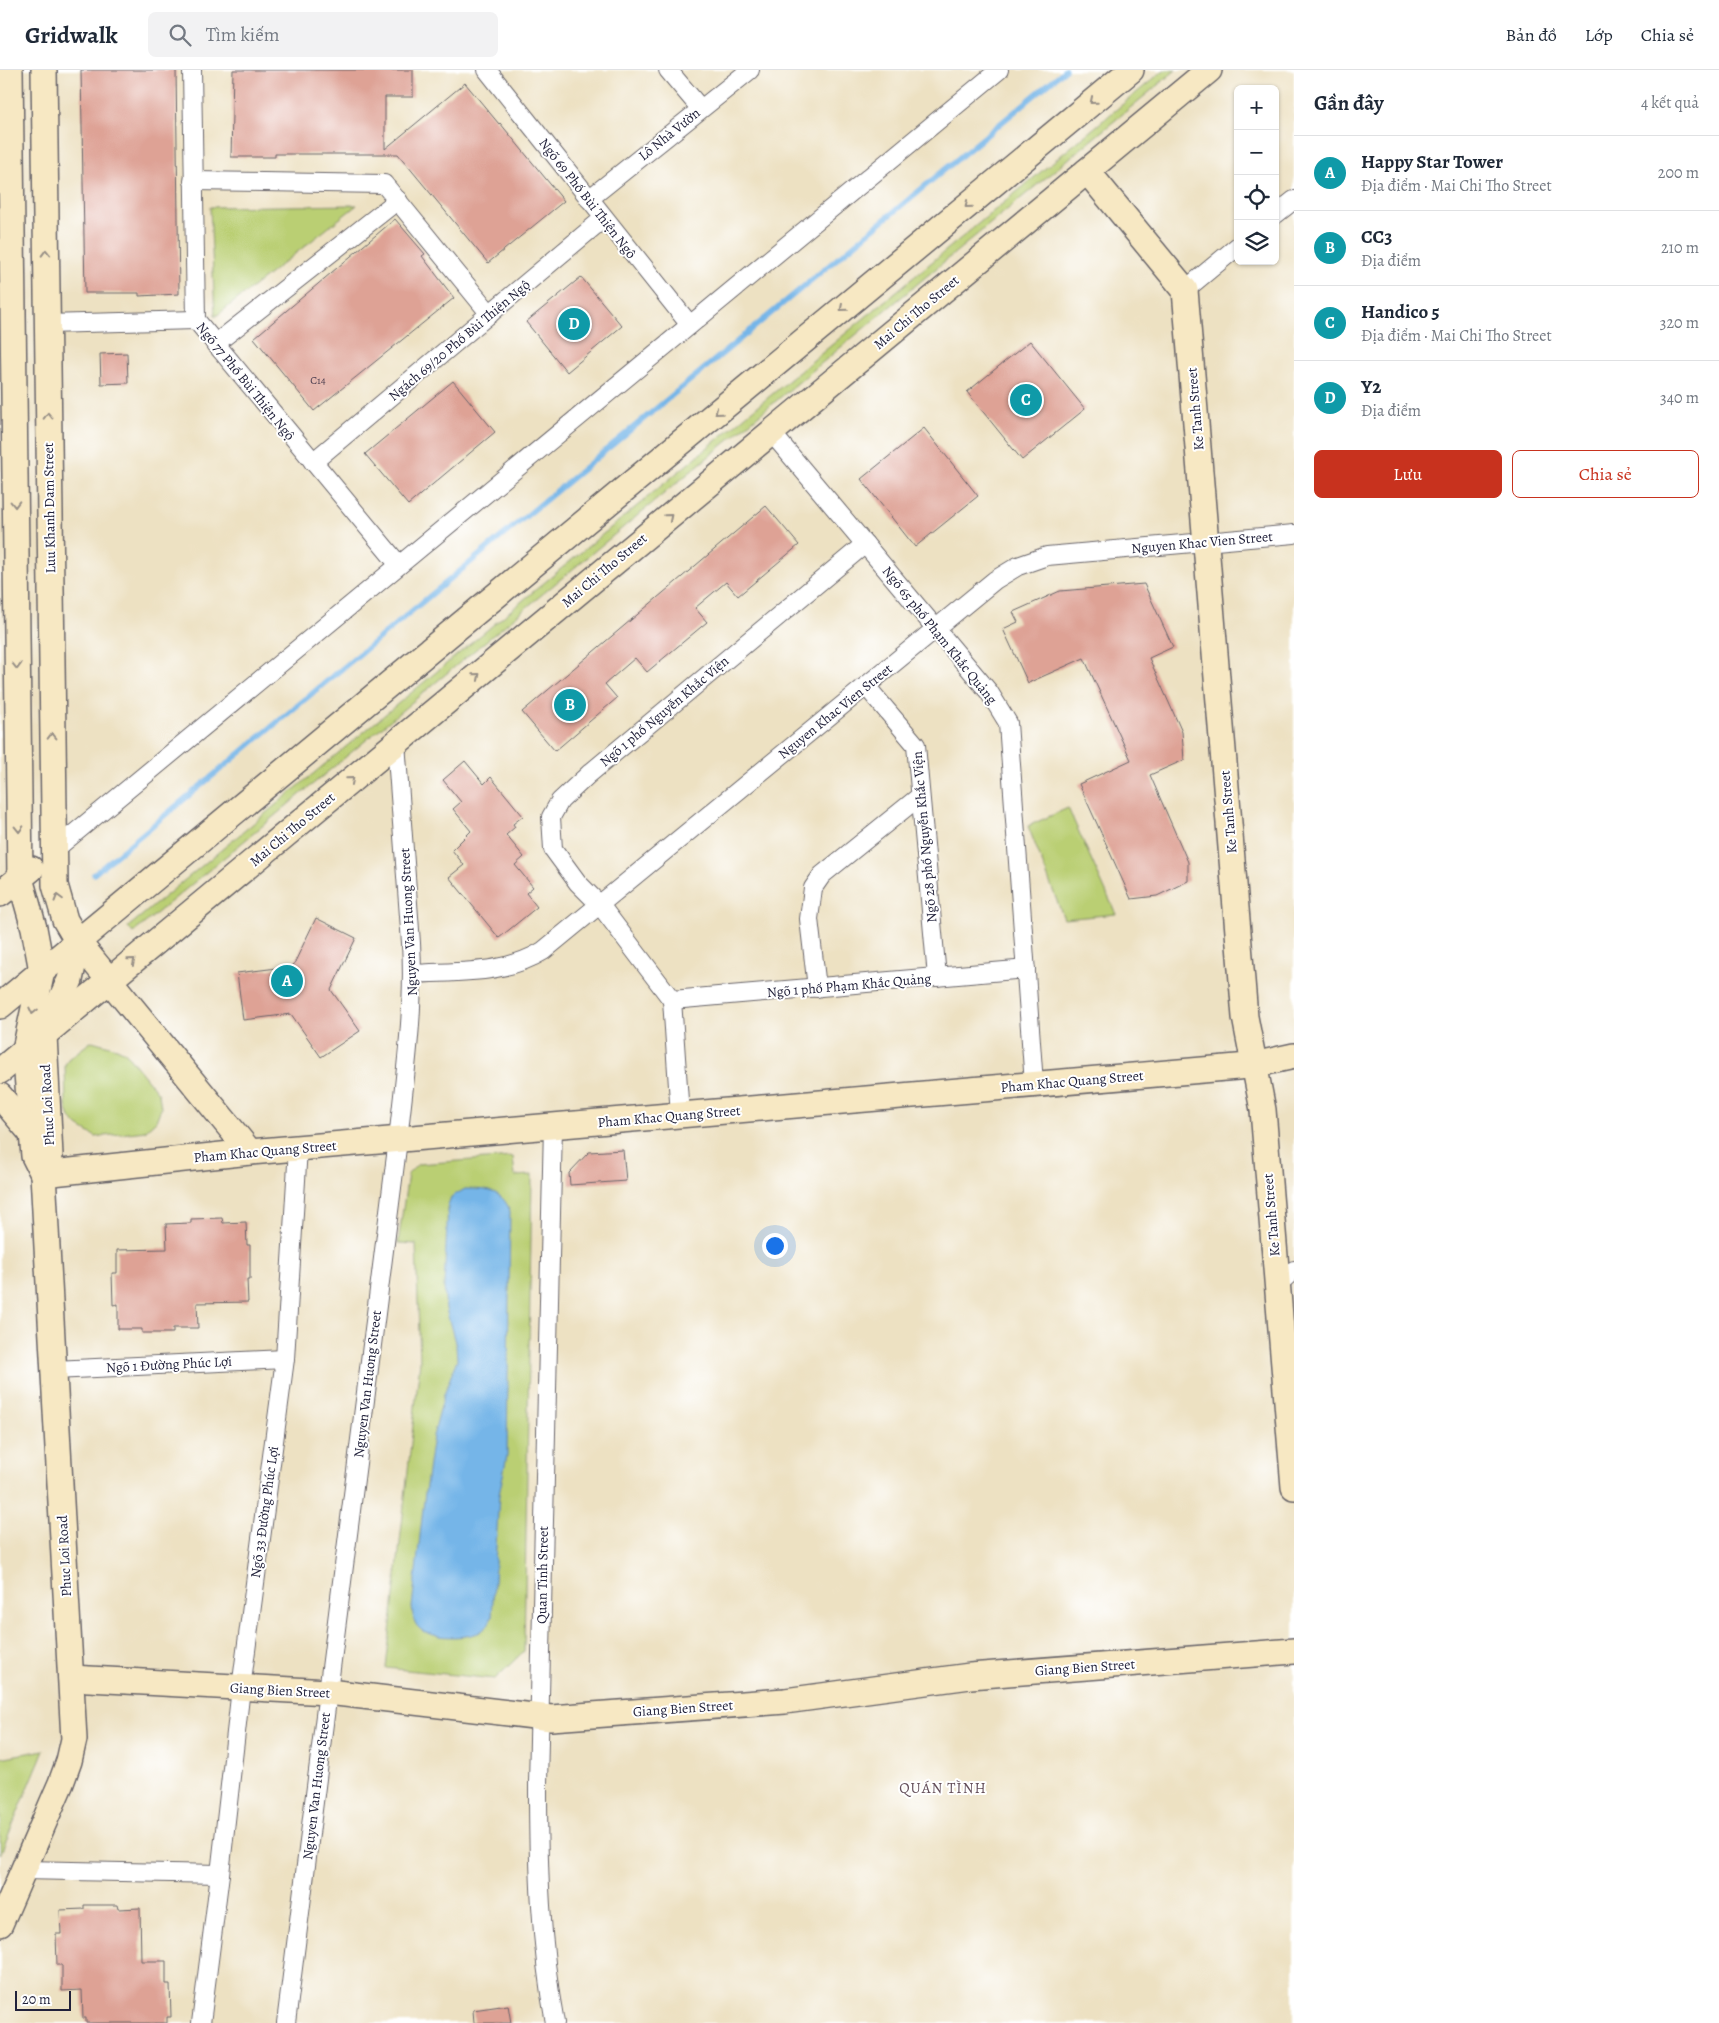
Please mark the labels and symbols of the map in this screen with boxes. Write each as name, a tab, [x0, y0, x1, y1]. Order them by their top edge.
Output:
one-way arrow	[1090, 96, 1099, 105]
street label: Lô Nhà Vườn	[634, 103, 704, 165]
street label: Ngõ 69 Phố Bùi Thiện Ngô	[535, 134, 641, 263]
one-way arrow	[965, 199, 974, 208]
one-way arrow	[41, 249, 51, 256]
street label: Mai Chi Tho Street	[870, 271, 963, 354]
street label: Ngách 69/20 Phố Bùi Thiện Ngộ	[384, 275, 534, 405]
one-way arrow	[840, 303, 849, 311]
pin: D	[558, 305, 590, 343]
street label: Ngõ 77 Phố Bùi Thiện Ngộ	[192, 318, 299, 444]
street label: Ke Tanh Street	[1182, 366, 1209, 451]
house number: C14	[310, 373, 326, 388]
pin: C	[1010, 381, 1042, 419]
one-way arrow	[715, 406, 724, 415]
one-way arrow	[43, 411, 53, 419]
street label: Luu Khanh Dam Street	[39, 442, 60, 574]
one-way arrow	[10, 500, 20, 508]
one-way arrow	[663, 514, 672, 522]
street label: Nguyen Khac Vien Street	[1131, 527, 1274, 558]
street label: Mai Chi Tho Street	[558, 529, 651, 612]
street label: Ngõ 65 phố Phạm Khắc Quảng	[878, 562, 1001, 708]
street label: Ngõ 1 phố Nguyễn Khắc Viện	[596, 651, 733, 771]
street label: Nguyen Khac Vien Street	[774, 659, 897, 763]
one-way arrow	[12, 662, 22, 670]
one-way arrow	[471, 673, 480, 682]
pin: B	[554, 686, 586, 724]
one-way arrow	[47, 731, 57, 739]
street label: Ngõ 28 phố Nguyễn Khắc Viện	[908, 750, 941, 923]
street label: Ke Tanh Street	[1215, 769, 1242, 854]
one-way arrow	[346, 776, 355, 785]
street label: Mai Chi Tho Street	[246, 788, 339, 871]
one-way arrow	[14, 825, 24, 833]
street label: Nguyen Van Huong Street	[395, 847, 422, 997]
one-way arrow	[54, 894, 64, 902]
one-way arrow	[126, 959, 135, 967]
pin: A	[271, 962, 303, 1000]
street label: Ngõ 1 phố Phạm Khắc Quảng	[766, 969, 932, 1002]
one-way arrow	[29, 1006, 39, 1015]
street label: Phuc Loi Road	[36, 1063, 59, 1146]
street label: Pham Khac Quang Street	[1000, 1066, 1145, 1097]
street label: Pham Khac Quang Street	[597, 1101, 742, 1132]
street label: Pham Khac Quang Street	[193, 1136, 338, 1167]
street label: Ke Tanh Street	[1258, 1172, 1285, 1257]
your location	[762, 1233, 788, 1259]
street label: Nguyen Van Huong Street	[349, 1309, 386, 1459]
street label: Ngõ 1 Đường Phúc Lợi	[105, 1352, 233, 1377]
street label: Ngõ 33 Đường Phúc Lợi	[246, 1445, 283, 1579]
street label: Phuc Loi Road	[53, 1514, 76, 1597]
street label: Quan Tinh Street	[532, 1526, 553, 1624]
street label: Giang Bien Street	[1034, 1654, 1136, 1680]
street label: Giang Bien Street	[229, 1678, 331, 1703]
street label: Giang Bien Street	[632, 1695, 734, 1721]
street label: Nguyen Van Huong Street	[298, 1711, 335, 1861]
district label: QUÁN TÌNH	[899, 1778, 987, 1798]
scale bar	[15, 1988, 71, 2011]

